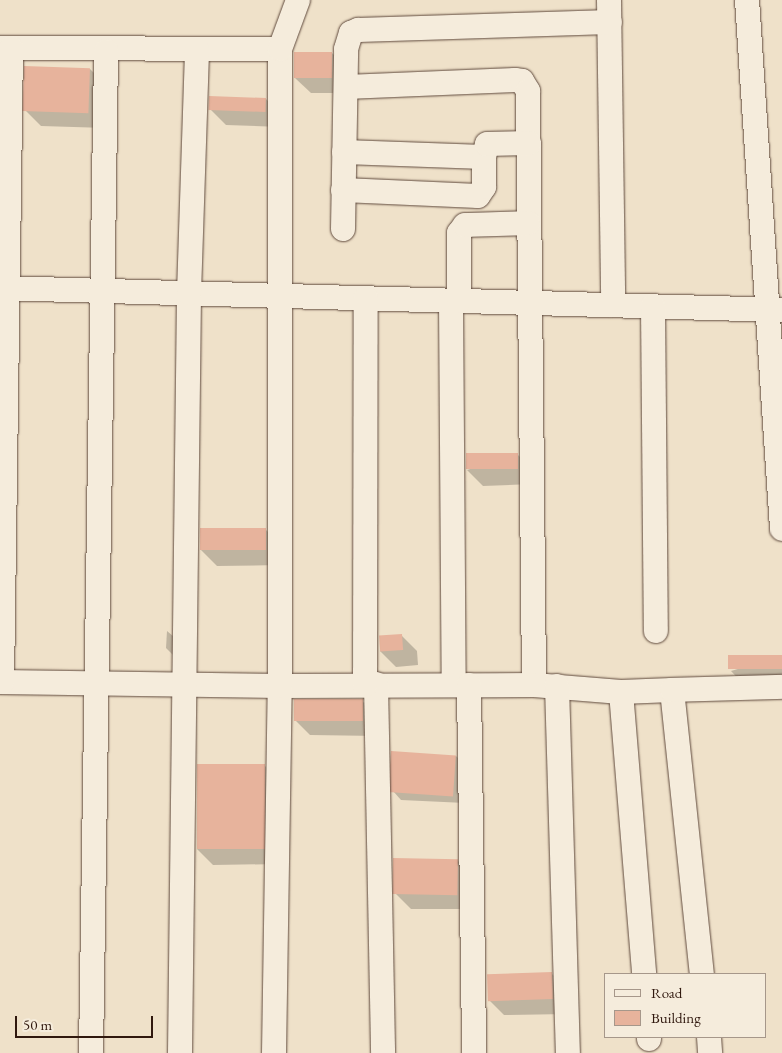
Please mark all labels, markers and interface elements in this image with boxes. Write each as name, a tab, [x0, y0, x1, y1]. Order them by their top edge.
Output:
legend	[604, 973, 767, 1038]
text: Road	[651, 983, 682, 1002]
scale bar	[18, 1006, 155, 1038]
text: Building	[651, 1008, 701, 1027]
text: 50 m	[23, 1015, 52, 1034]

